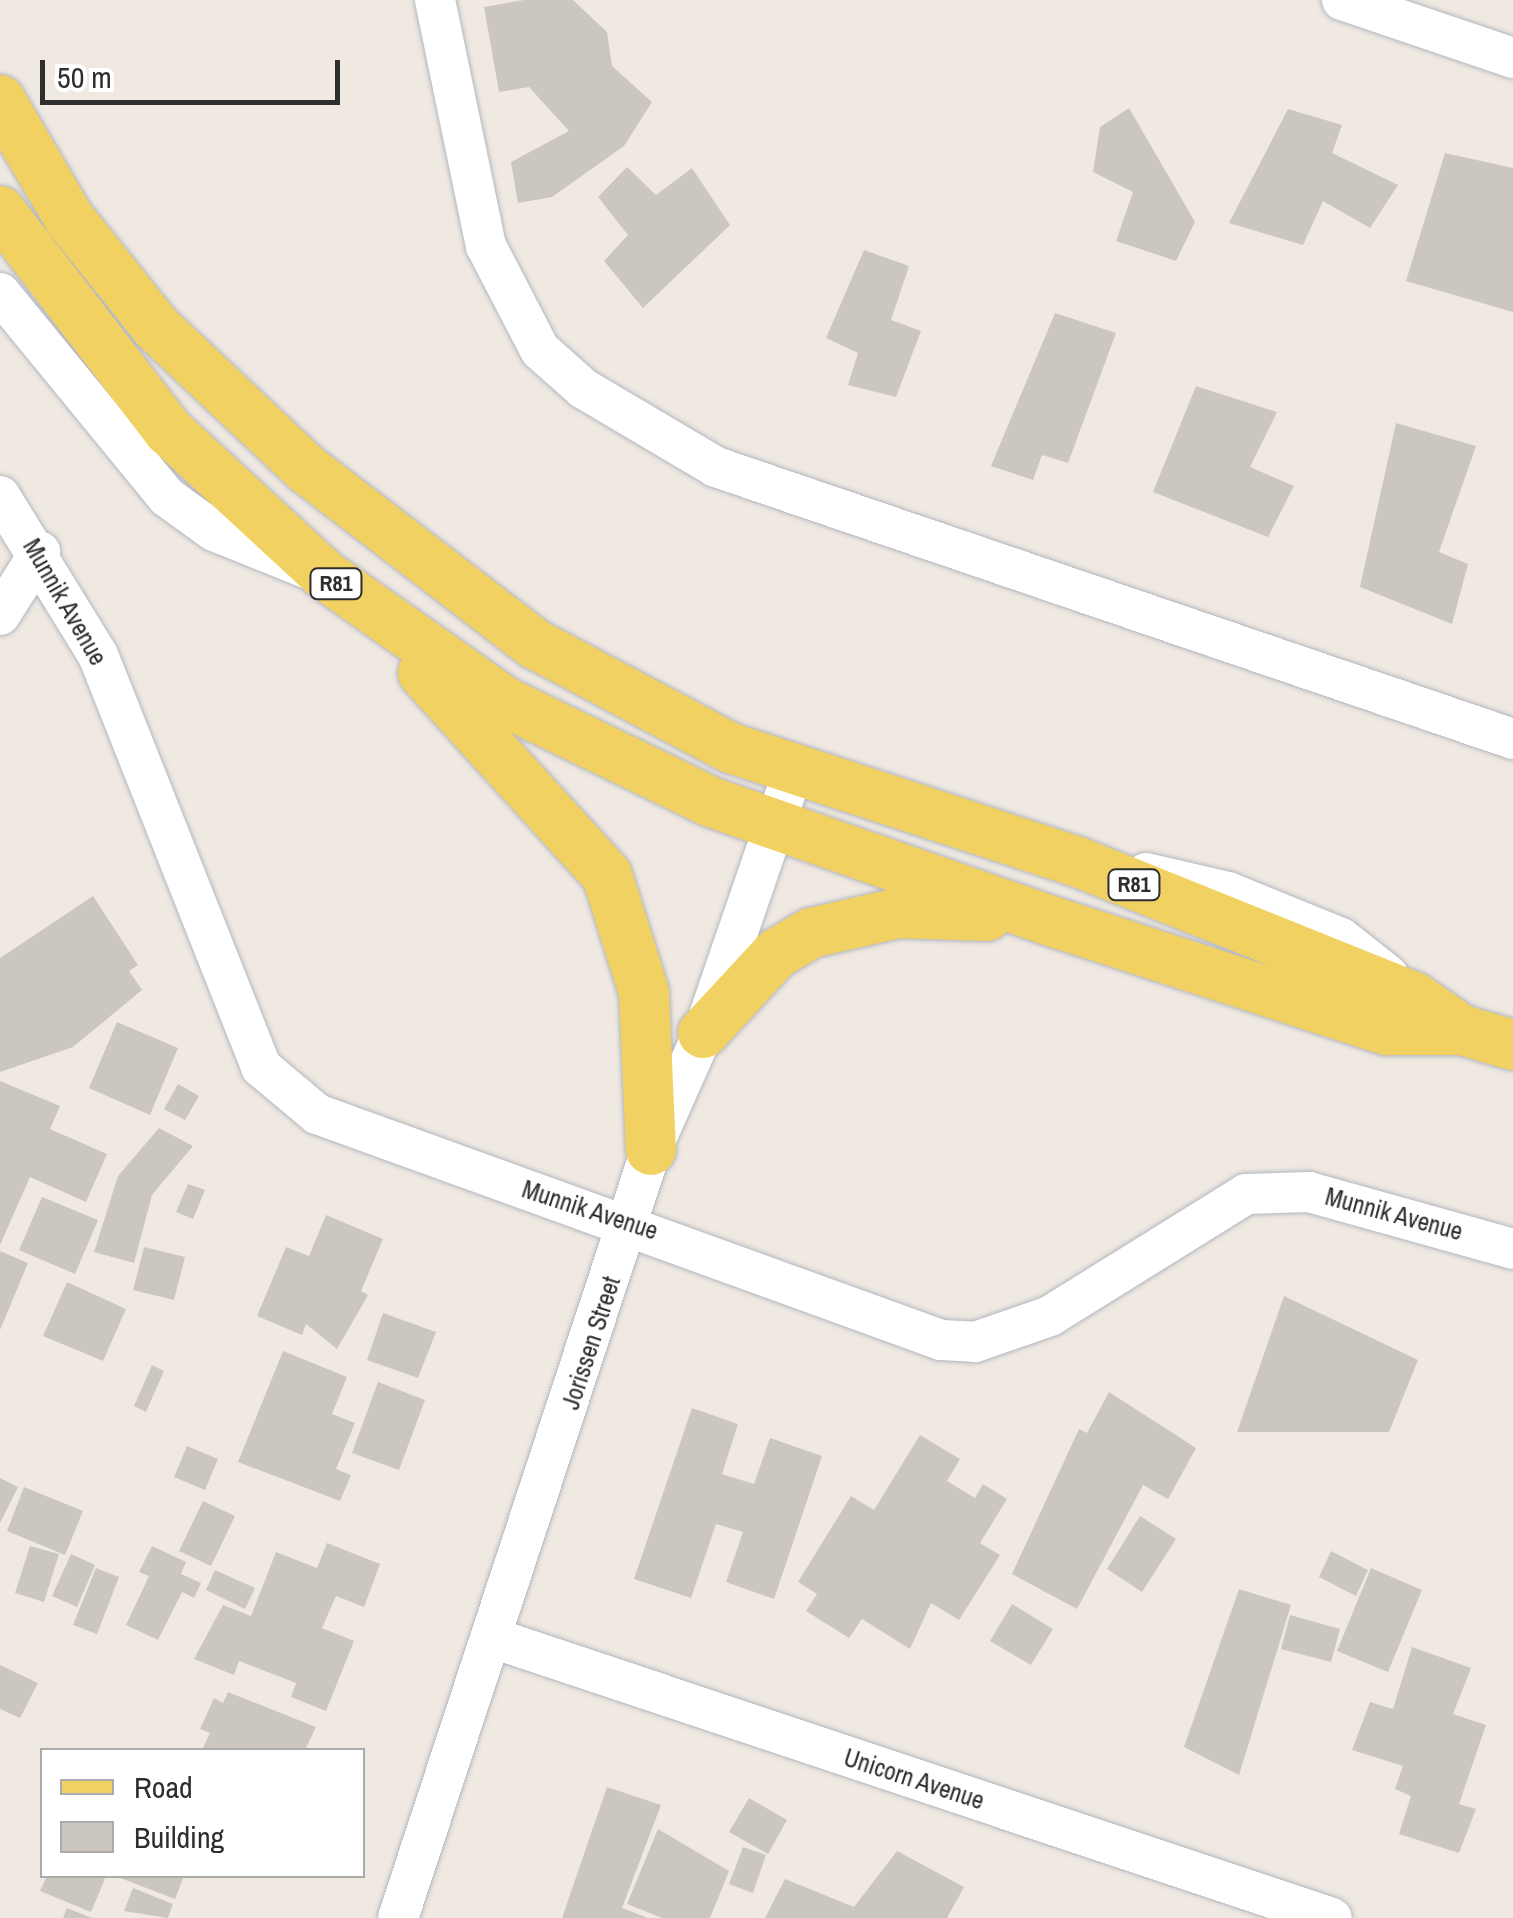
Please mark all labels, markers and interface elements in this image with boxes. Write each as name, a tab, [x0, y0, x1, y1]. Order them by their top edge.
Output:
scale bar	[45, 40, 345, 102]
text: 50 m	[57, 57, 112, 97]
street label: Munnik Avenue	[16, 533, 114, 671]
road number: R81	[308, 567, 364, 601]
road number: R81	[1106, 868, 1162, 902]
street label: Munnik Avenue	[518, 1174, 662, 1246]
street label: Munnik Avenue	[1321, 1181, 1467, 1247]
street label: Jorissen Street	[555, 1273, 627, 1413]
street label: Unicorn Avenue	[840, 1742, 988, 1816]
legend	[40, 1748, 365, 1878]
text: Road	[134, 1767, 193, 1807]
text: Building	[134, 1817, 224, 1857]

